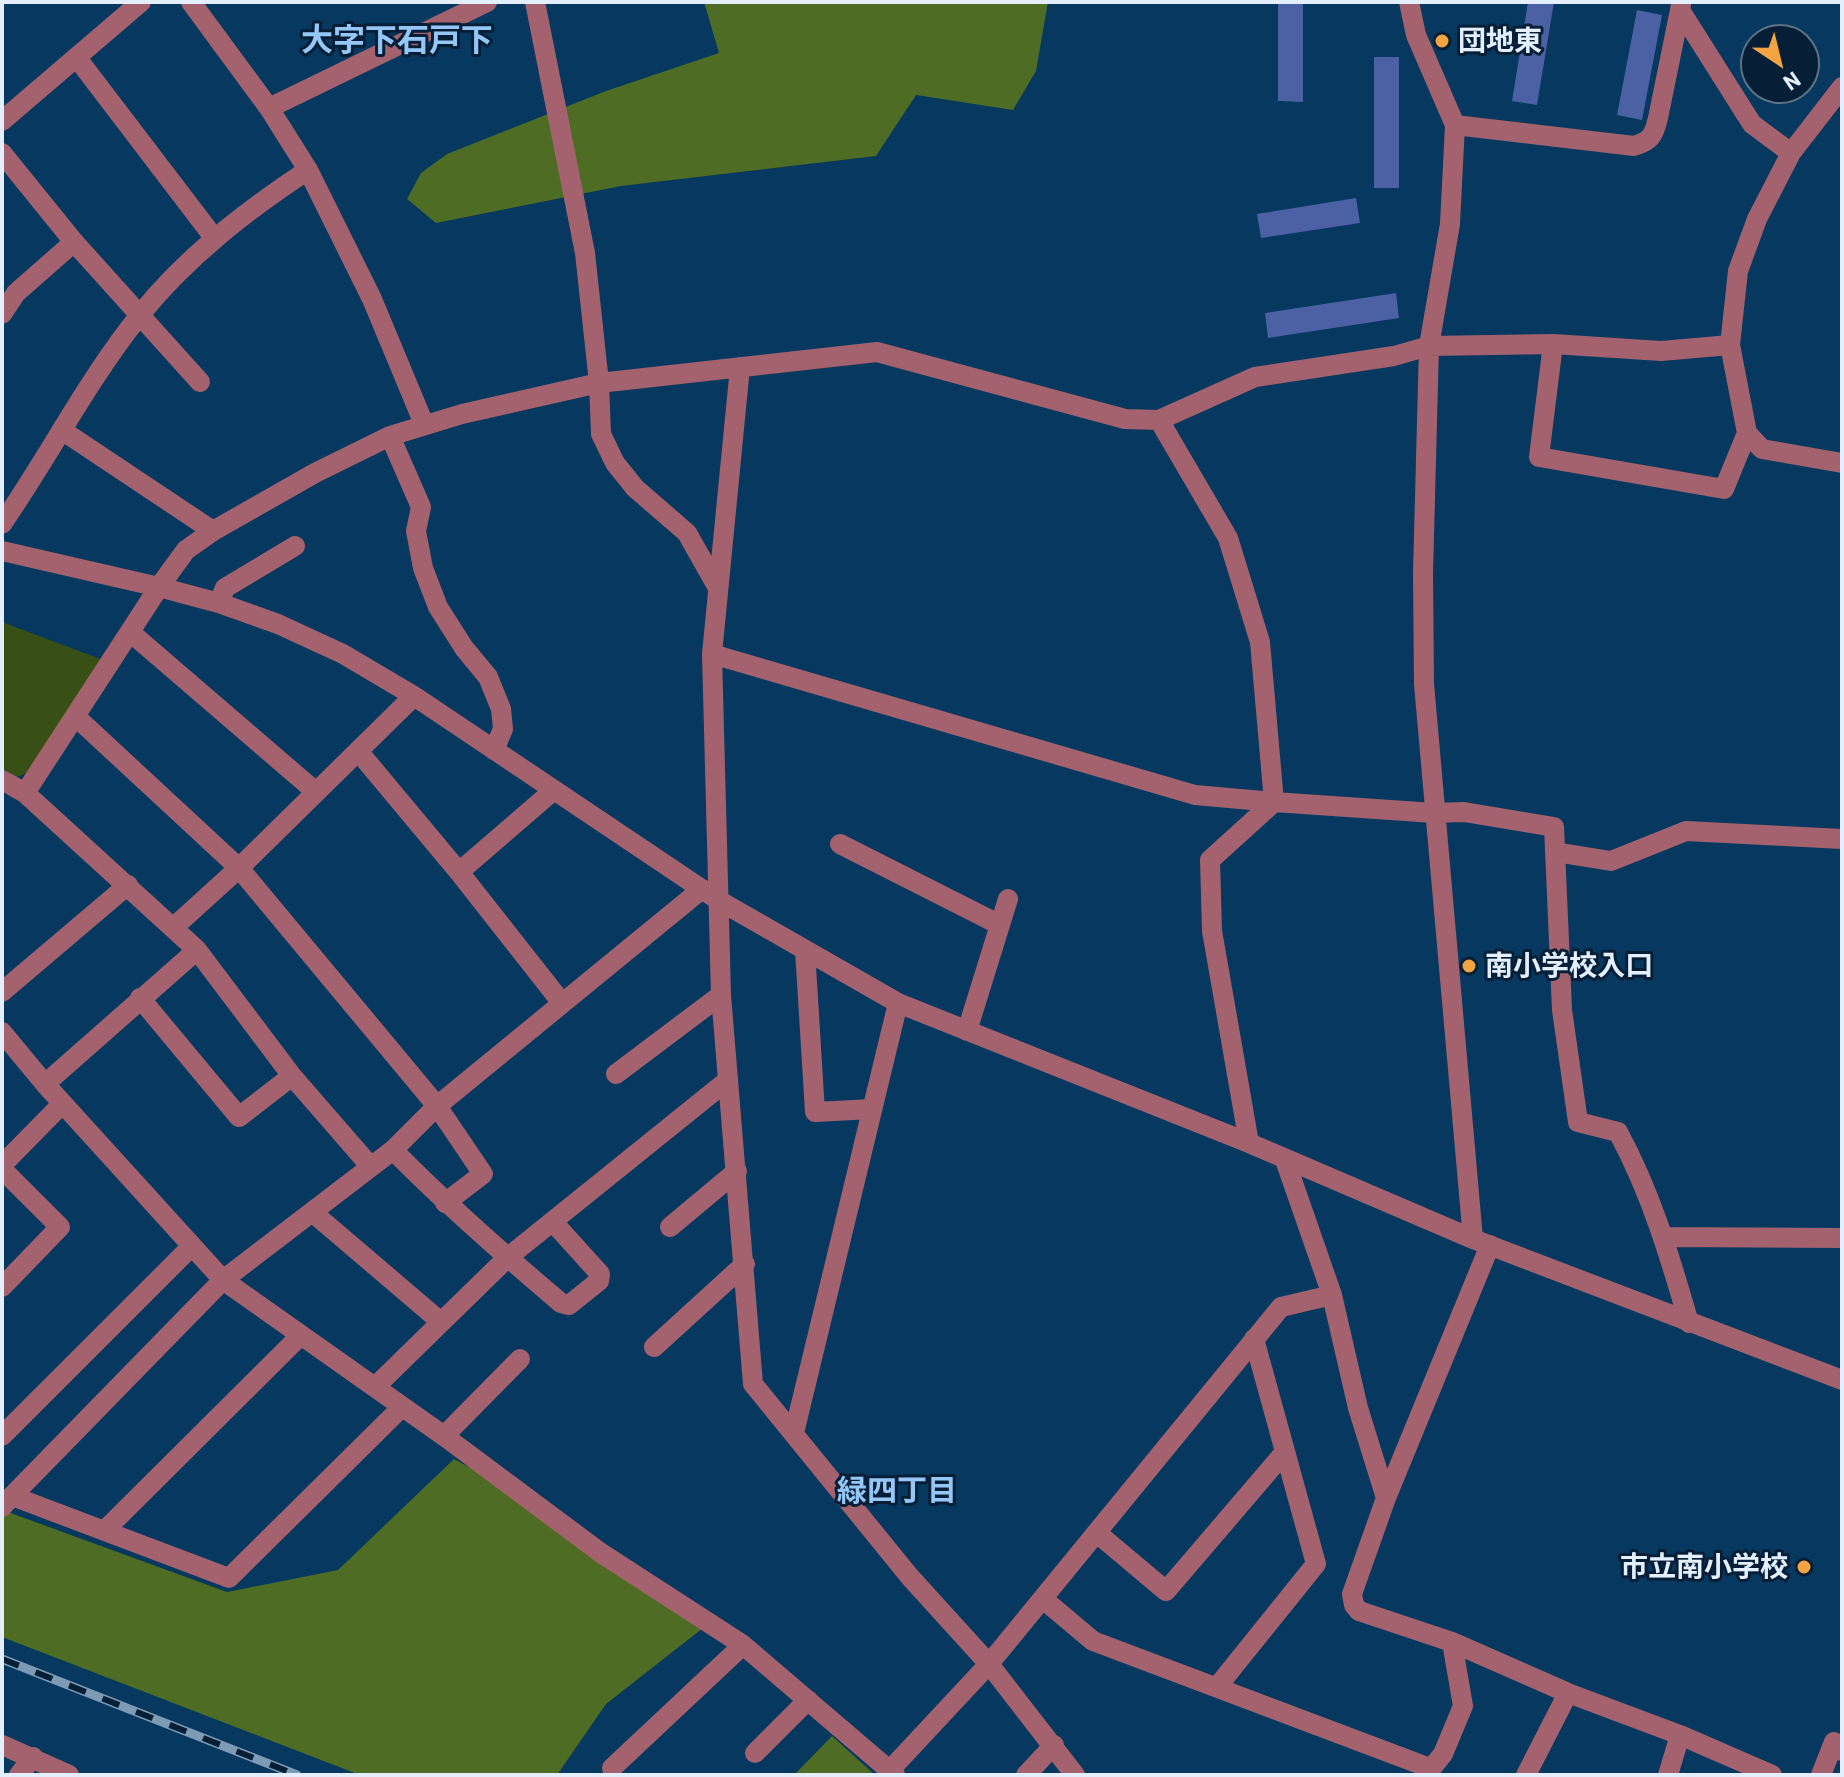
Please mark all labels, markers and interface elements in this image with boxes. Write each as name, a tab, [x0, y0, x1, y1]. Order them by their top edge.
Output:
district label: 大字下石戸下	[301, 21, 493, 59]
place label: 団地東	[1458, 24, 1542, 58]
north arrow	[1740, 24, 1820, 104]
marker: 団地東	[1433, 32, 1451, 50]
text: N	[1779, 67, 1806, 97]
place label: 南小学校入口	[1485, 949, 1653, 983]
marker: 南小学校入口	[1460, 957, 1478, 975]
district label: 緑四丁目	[837, 1473, 957, 1509]
place label: 市立南小学校	[1620, 1550, 1788, 1584]
marker: 市立南小学校	[1795, 1558, 1813, 1576]

